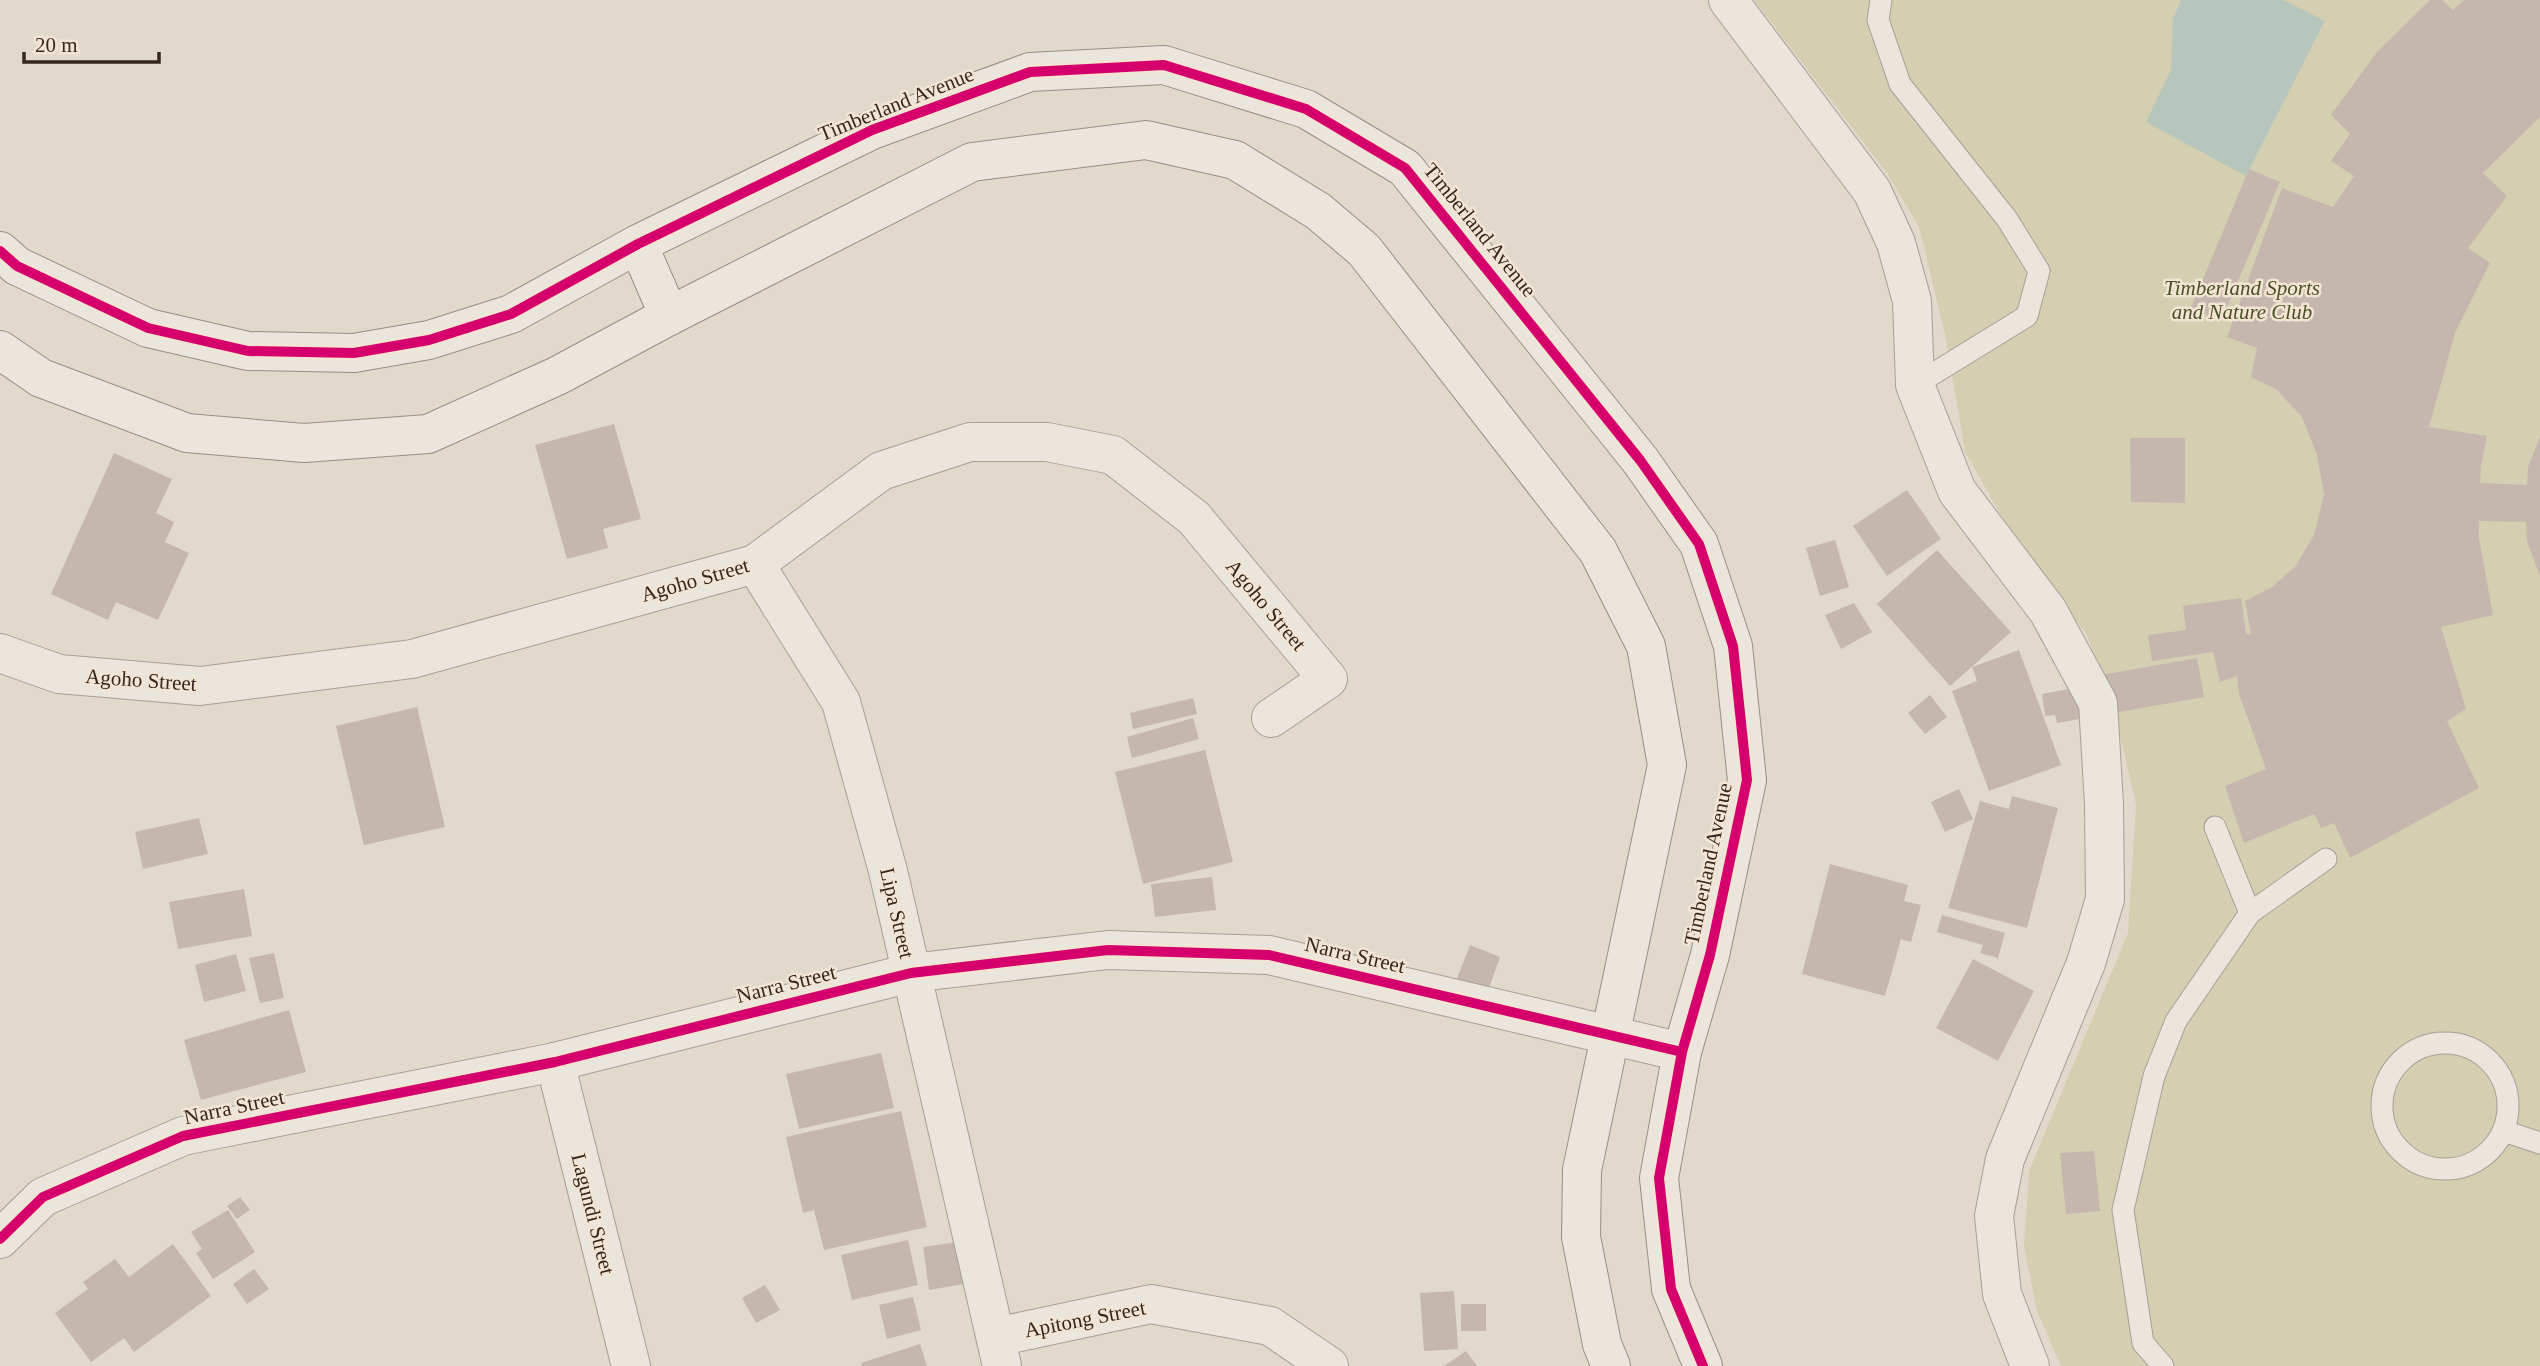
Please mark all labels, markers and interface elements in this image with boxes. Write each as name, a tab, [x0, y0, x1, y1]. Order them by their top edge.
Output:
scale bar	[24, 21, 159, 65]
text: 20 m	[35, 33, 78, 57]
street label: Timberland Avenue	[815, 62, 977, 146]
street label: Timberland Avenue	[1419, 158, 1541, 302]
park label: Timberland Sports and Nature Club	[2164, 276, 2320, 324]
street label: Agoho Street	[638, 553, 752, 607]
street label: Agoho Street	[1221, 555, 1311, 656]
street label: Agoho Street	[85, 664, 198, 696]
street label: Timberland Avenue	[1679, 781, 1737, 947]
street label: Lipa Street	[875, 865, 919, 961]
street label: Narra Street	[1303, 932, 1408, 978]
street label: Narra Street	[734, 960, 839, 1008]
street label: Narra Street	[182, 1085, 287, 1129]
street label: Lagundi Street	[566, 1151, 620, 1277]
street label: Apitong Street	[1022, 1295, 1148, 1343]

